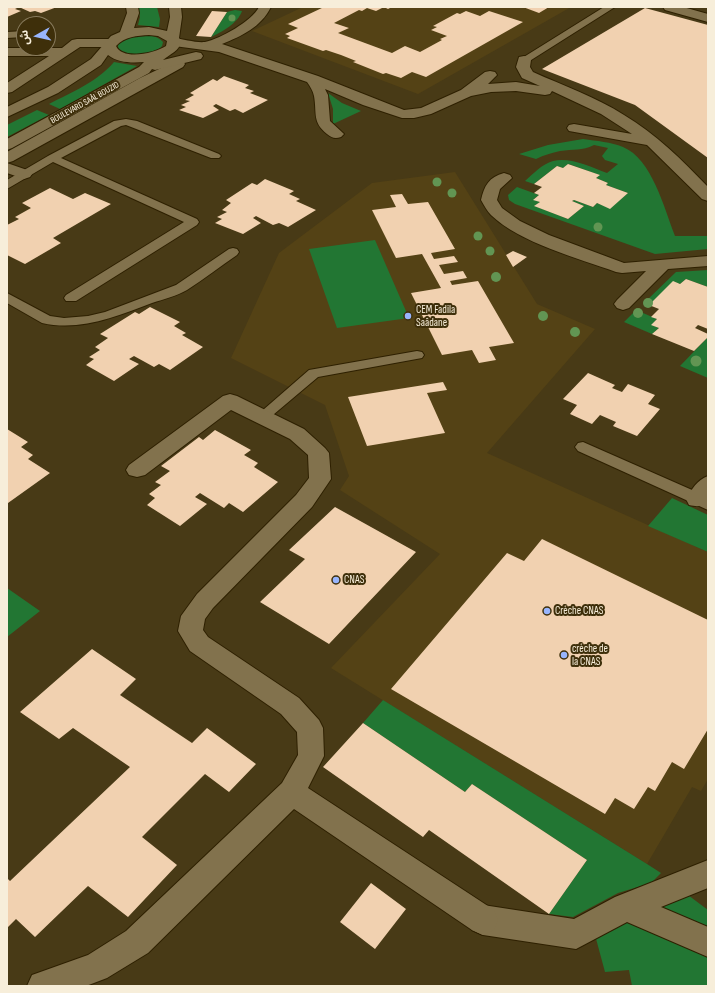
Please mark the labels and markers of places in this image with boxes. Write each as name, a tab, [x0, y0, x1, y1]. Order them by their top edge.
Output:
place label: CEM Fadila Saâdane	[416, 303, 455, 329]
marker: CEM Fadila Saâdane	[403, 311, 413, 321]
place label: CNAS	[344, 573, 364, 587]
marker: CNAS	[331, 575, 341, 585]
place label: Crèche CNAS	[555, 604, 603, 618]
marker: Crèche CNAS	[542, 606, 552, 616]
place label: crèche de la CNAS	[572, 642, 608, 668]
marker: crèche de la CNAS	[559, 650, 569, 660]

